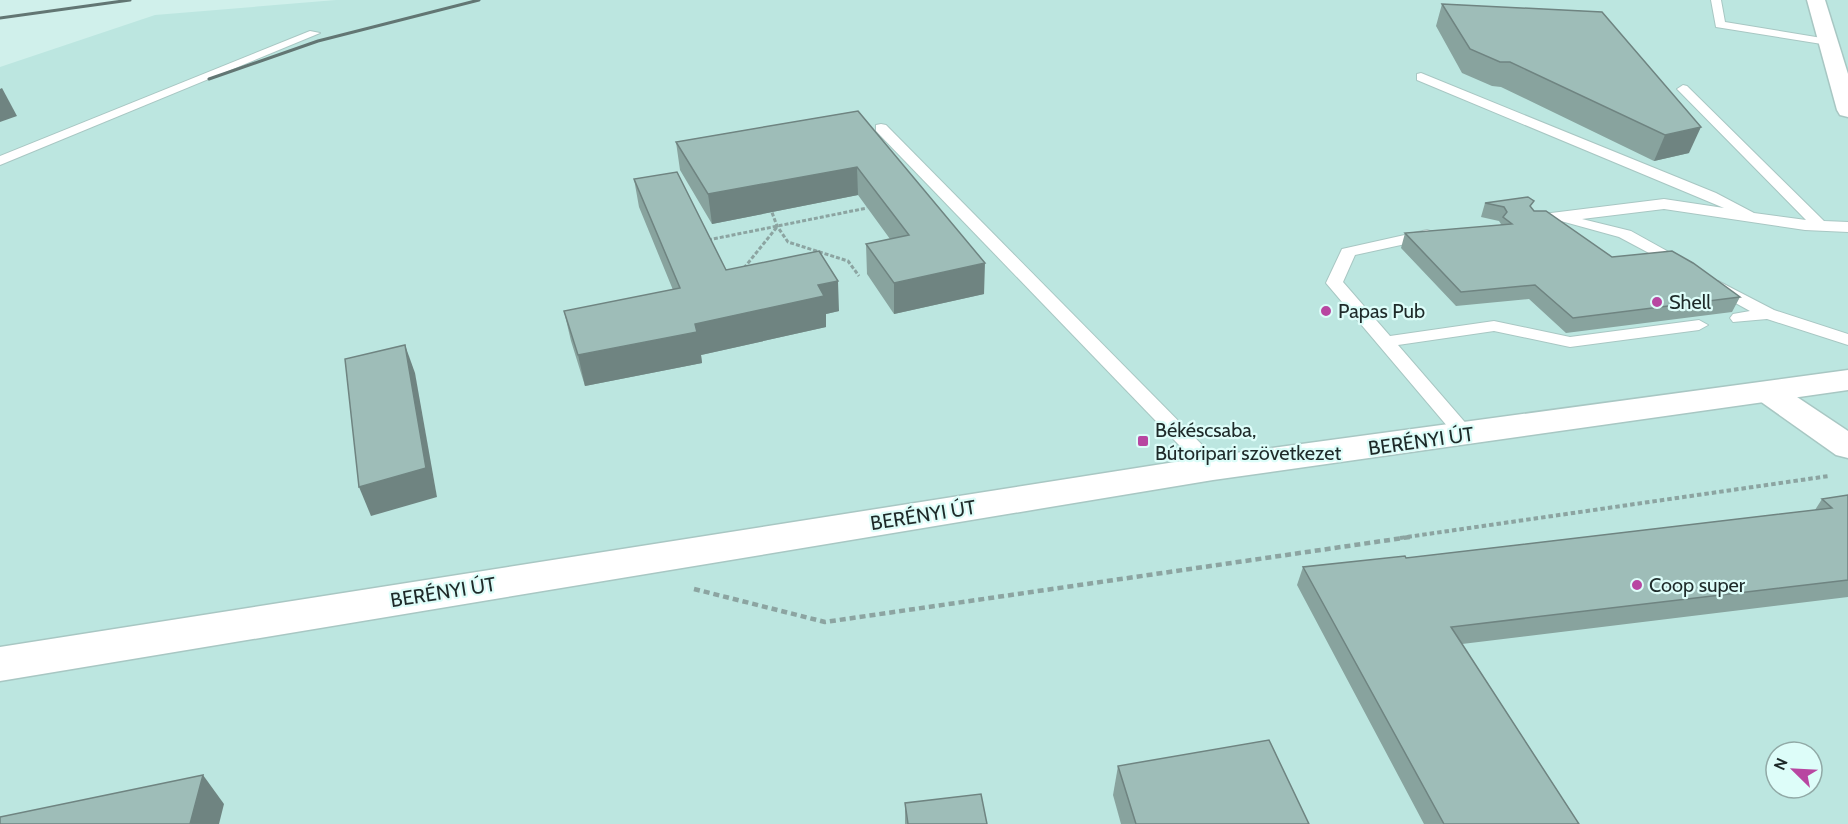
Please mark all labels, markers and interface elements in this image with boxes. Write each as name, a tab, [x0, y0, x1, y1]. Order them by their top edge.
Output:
place label: Shell	[1669, 290, 1711, 314]
marker: Shell	[1650, 295, 1664, 309]
place label: Papas Pub	[1338, 299, 1425, 323]
marker: Papas Pub	[1319, 304, 1333, 318]
place label: Békéscsaba, Bútoripari szövetkezet	[1155, 418, 1341, 465]
street label: BERÉNYI ÚT	[1367, 422, 1476, 460]
marker: Békéscsaba, Bútoripari szövetkezet	[1136, 434, 1150, 448]
street label: BERÉNYI ÚT	[869, 495, 978, 535]
street label: BERÉNYI ÚT	[389, 572, 498, 612]
place label: Coop super	[1649, 573, 1746, 597]
marker: Coop super	[1630, 578, 1644, 592]
north arrow	[1764, 740, 1824, 800]
text: N	[1770, 755, 1792, 773]

